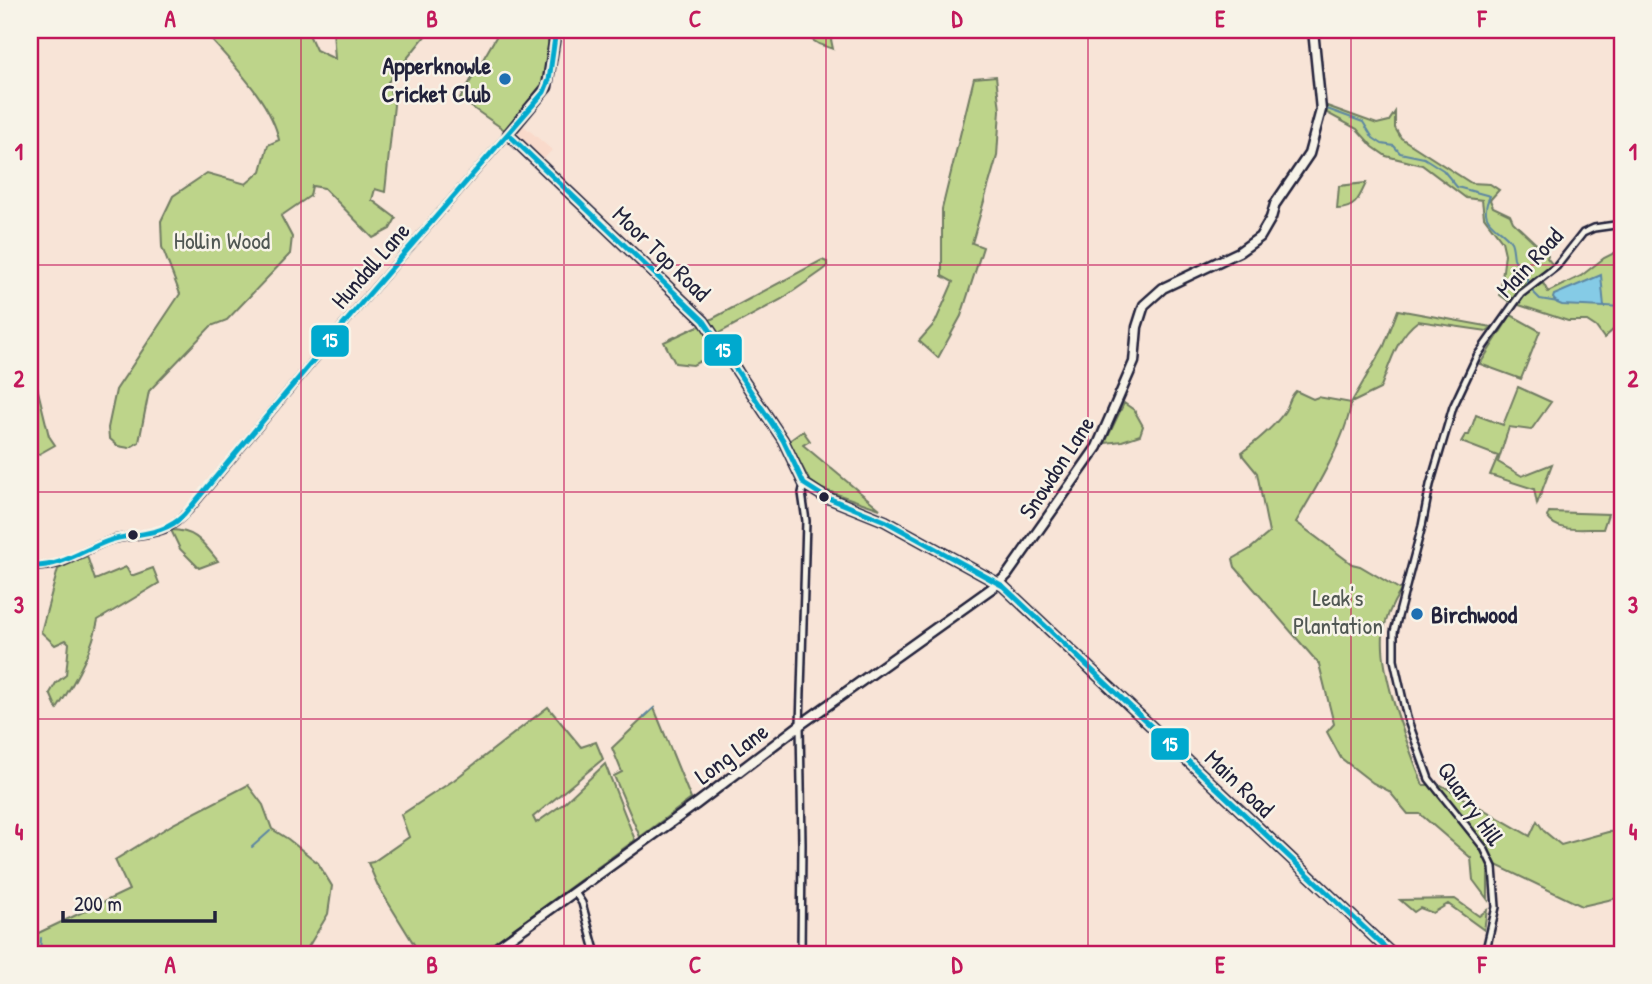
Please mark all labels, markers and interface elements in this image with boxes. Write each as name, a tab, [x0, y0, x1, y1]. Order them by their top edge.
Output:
text: A	[164, 3, 176, 34]
text: B	[426, 3, 438, 34]
text: C	[689, 3, 701, 34]
text: D	[952, 3, 964, 34]
text: E	[1215, 3, 1226, 34]
text: F	[1477, 3, 1488, 34]
place label: Apperknowle Cricket Club	[382, 49, 491, 109]
marker: Apperknowle Cricket Club	[497, 71, 513, 87]
text: 1	[15, 136, 23, 167]
text: 1	[1629, 136, 1637, 167]
street label: Moor Top Road	[606, 198, 718, 308]
street label: Hundall Lane	[323, 215, 417, 315]
street label: Main Road	[1488, 220, 1570, 304]
park label: Hollin Wood	[174, 224, 270, 256]
line badge: 15	[310, 324, 350, 358]
text: 15	[323, 327, 338, 353]
line badge: 15	[703, 333, 743, 367]
text: 15	[716, 337, 731, 363]
text: 2	[14, 363, 25, 394]
text: 2	[1628, 363, 1639, 394]
street label: Snowdon Lane	[1011, 409, 1101, 525]
unlabelled marker	[817, 490, 831, 504]
unlabelled marker	[126, 528, 140, 542]
park label: Leak's Plantation	[1293, 581, 1383, 641]
text: 3	[14, 589, 24, 620]
text: 3	[1628, 589, 1638, 620]
place label: Birchwood	[1431, 598, 1518, 630]
marker: Birchwood	[1409, 606, 1425, 622]
street label: Long Lane	[688, 715, 775, 791]
line badge: 15	[1150, 727, 1190, 761]
text: 15	[1163, 731, 1178, 757]
street label: Main Road	[1198, 742, 1282, 824]
street label: Quarry Hill	[1430, 755, 1512, 852]
text: 4	[15, 816, 24, 847]
text: 4	[1629, 816, 1638, 847]
scale bar	[63, 879, 215, 923]
text: 200 m	[74, 889, 122, 918]
text: A	[164, 949, 176, 980]
text: B	[426, 949, 438, 980]
text: C	[689, 949, 701, 980]
text: D	[952, 949, 964, 980]
text: E	[1215, 949, 1226, 980]
text: F	[1477, 949, 1488, 980]

